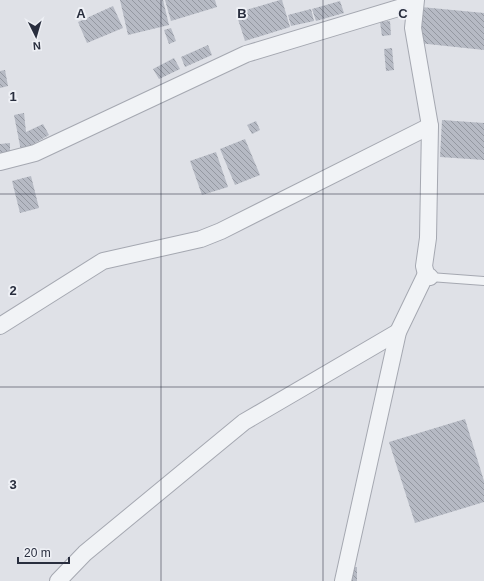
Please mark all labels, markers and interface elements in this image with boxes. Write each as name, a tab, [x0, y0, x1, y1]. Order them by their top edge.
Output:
text: A	[76, 6, 86, 21]
text: B	[237, 6, 247, 21]
text: C	[398, 6, 408, 21]
north arrow	[16, 16, 56, 56]
text: N	[32, 40, 41, 52]
text: 1	[9, 89, 17, 104]
text: 2	[9, 283, 17, 298]
text: 3	[9, 477, 17, 492]
scale bar	[18, 539, 69, 565]
text: 20 m	[24, 546, 51, 560]

